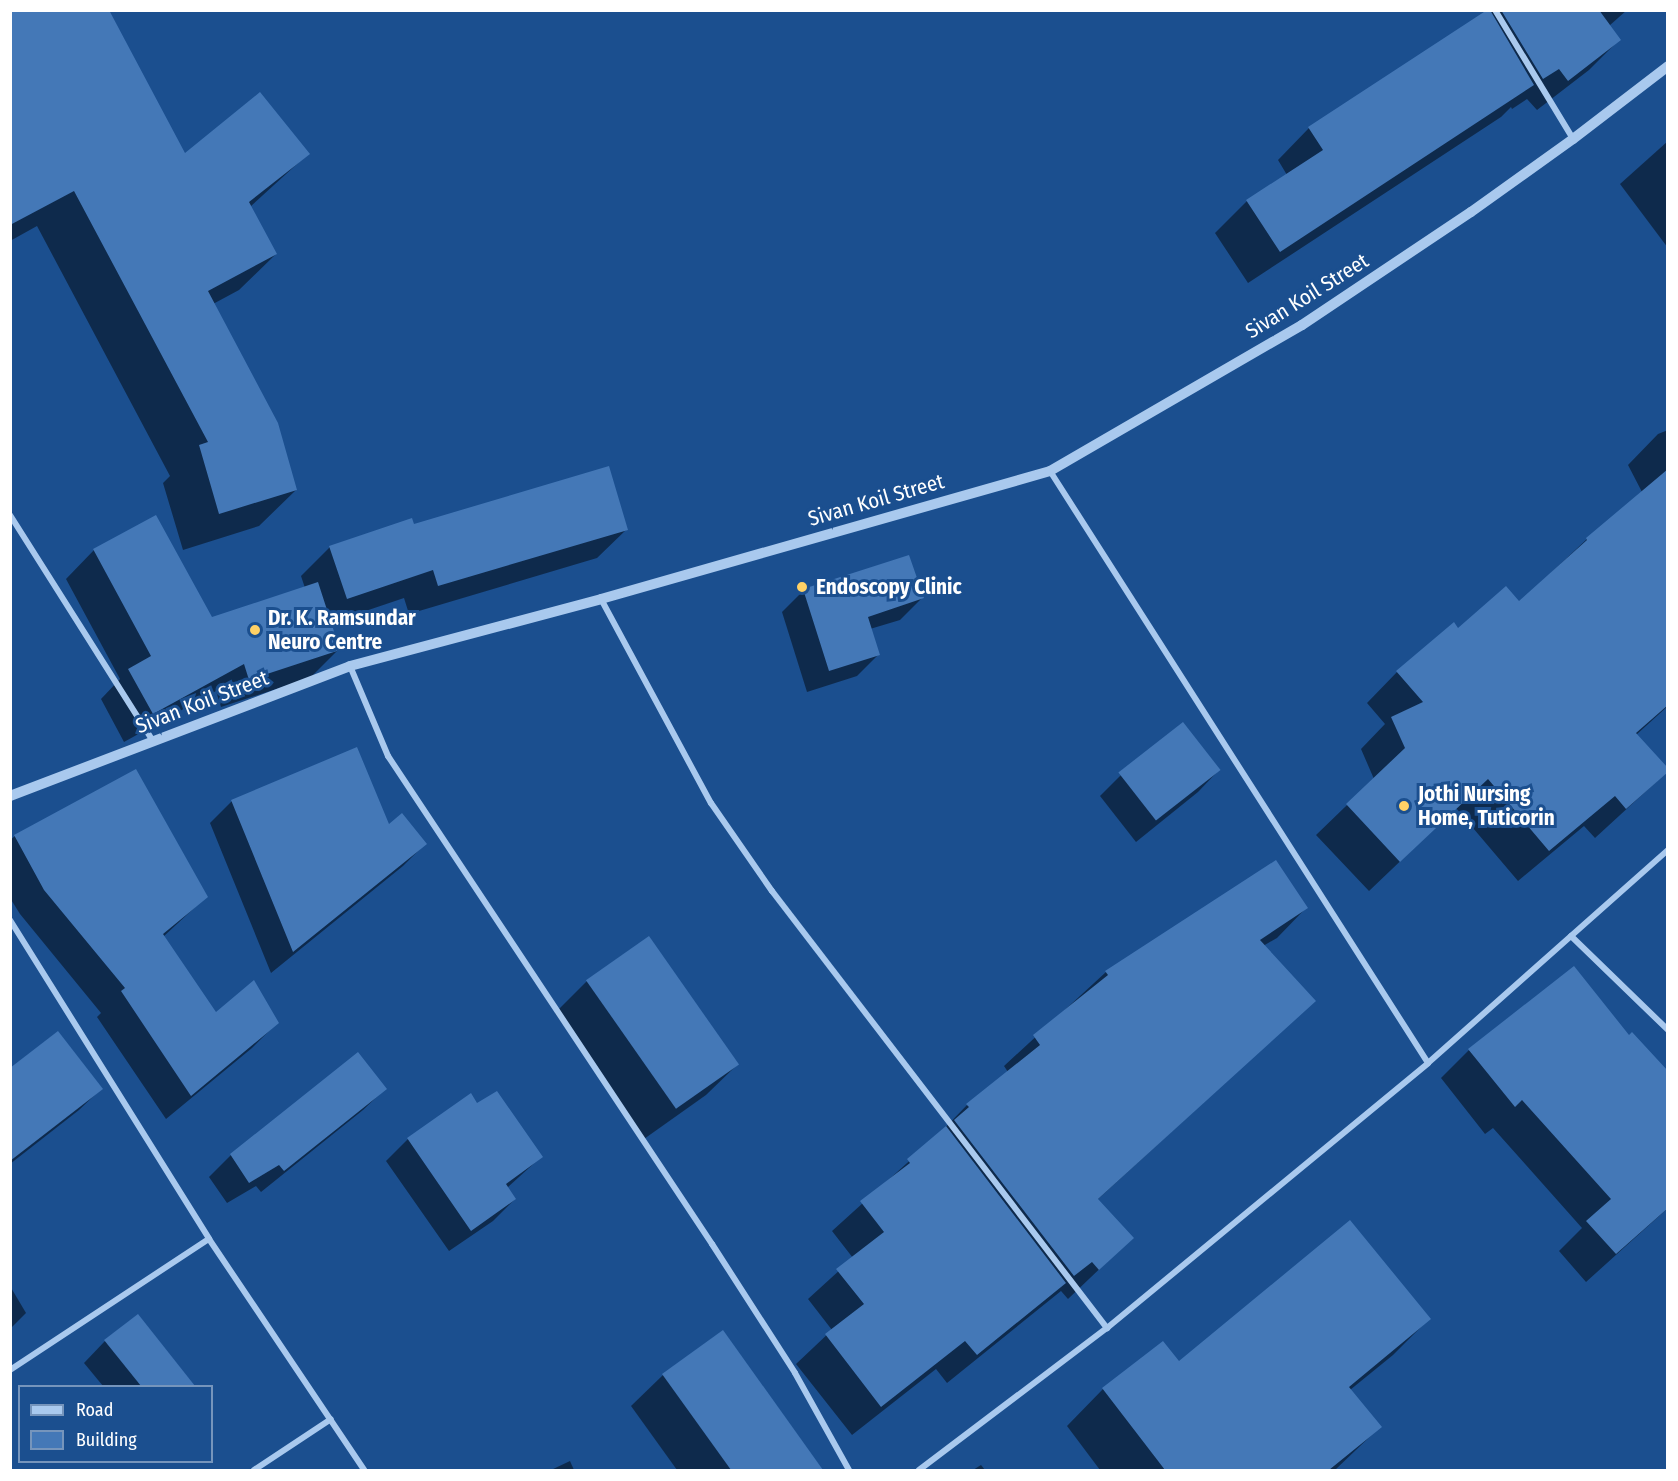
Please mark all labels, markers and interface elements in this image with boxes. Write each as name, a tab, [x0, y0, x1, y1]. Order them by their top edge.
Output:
street label: Sivan Koil Street	[1241, 248, 1373, 344]
street label: Sivan Koil Street	[805, 469, 947, 531]
place label: Endoscopy Clinic	[816, 574, 962, 600]
marker: Endoscopy Clinic	[793, 578, 811, 596]
place label: Dr. K. Ramsundar Neuro Centre	[268, 605, 416, 655]
marker: Dr. K. Ramsundar Neuro Centre	[246, 621, 264, 639]
street label: Sivan Koil Street	[132, 665, 272, 739]
place label: Jothi Nursing Home, Tuticorin	[1418, 781, 1555, 831]
marker: Jothi Nursing Home, Tuticorin	[1395, 797, 1413, 815]
legend	[18, 1385, 213, 1463]
text: Road	[76, 1399, 113, 1421]
text: Building	[76, 1429, 137, 1451]

